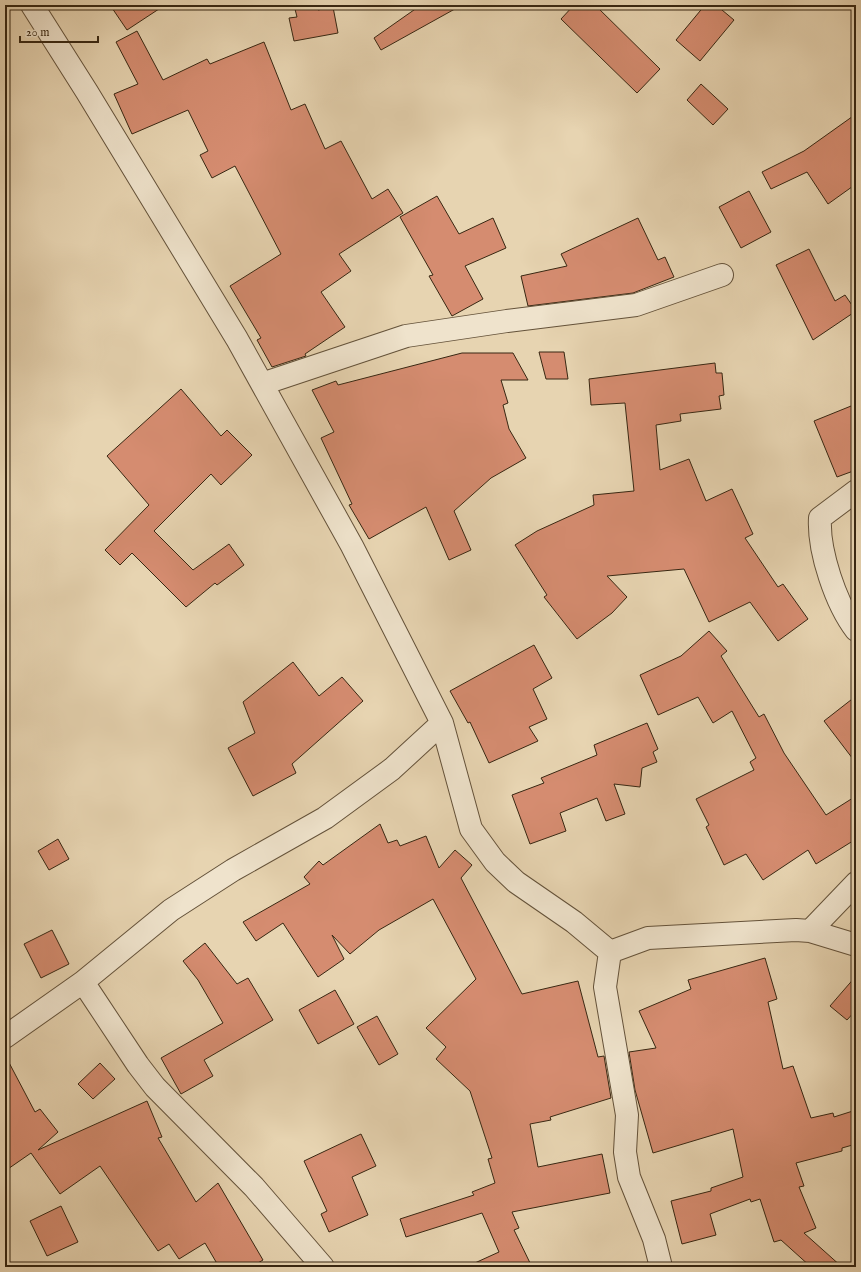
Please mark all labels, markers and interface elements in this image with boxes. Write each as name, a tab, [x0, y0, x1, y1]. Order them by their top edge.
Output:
scale bar	[20, 18, 98, 44]
text: 20 m	[26, 25, 49, 40]

